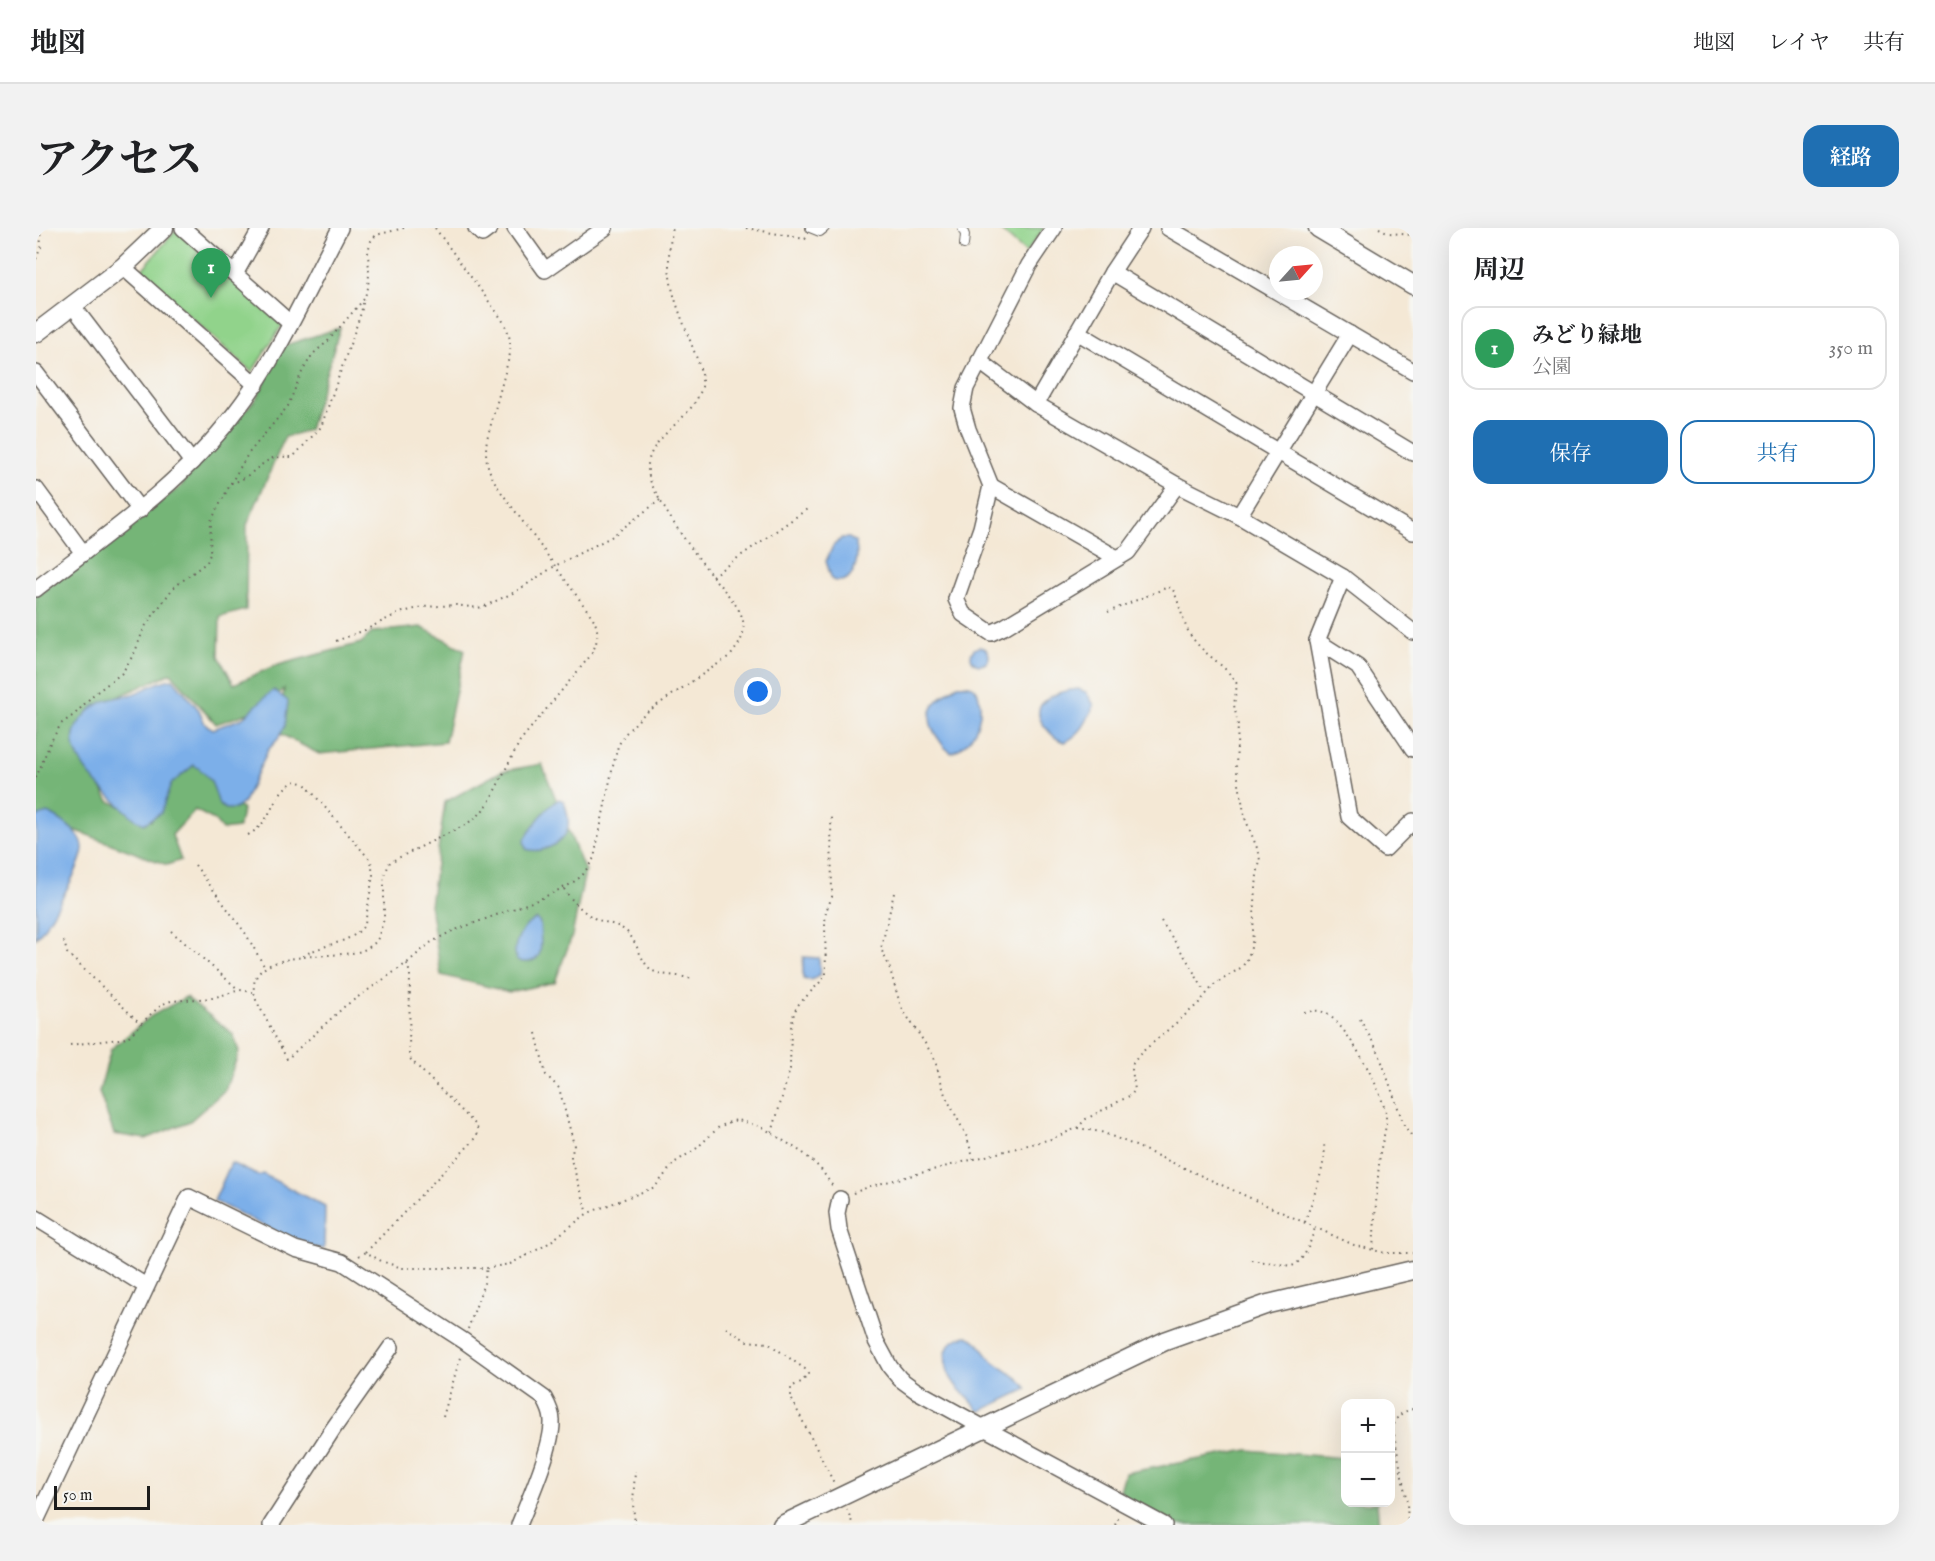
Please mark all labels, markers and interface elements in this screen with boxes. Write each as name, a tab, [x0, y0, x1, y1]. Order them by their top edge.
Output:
text: 地図	[30, 27, 86, 62]
text: 地図	[1693, 30, 1735, 57]
text: レイヤ	[1768, 30, 1830, 57]
text: 共有	[1863, 30, 1905, 57]
button: 経路	[1803, 125, 1899, 187]
text: アクセス	[36, 135, 203, 188]
north arrow	[1269, 246, 1323, 300]
pin: 1	[192, 248, 231, 298]
text: 周辺	[1473, 254, 1525, 287]
text: みどり緑地	[1532, 322, 1642, 350]
text: 1	[1491, 336, 1498, 361]
text: 350 m	[1829, 336, 1873, 361]
text: 公園	[1532, 355, 1572, 380]
button: 保存	[1473, 420, 1668, 484]
button: 共有	[1680, 420, 1875, 484]
your location	[743, 677, 772, 706]
map controls	[1341, 1399, 1395, 1507]
button: +	[1341, 1399, 1395, 1453]
button: −	[1341, 1453, 1395, 1507]
scale bar	[54, 1483, 150, 1510]
text: 50 m	[63, 1486, 92, 1506]

